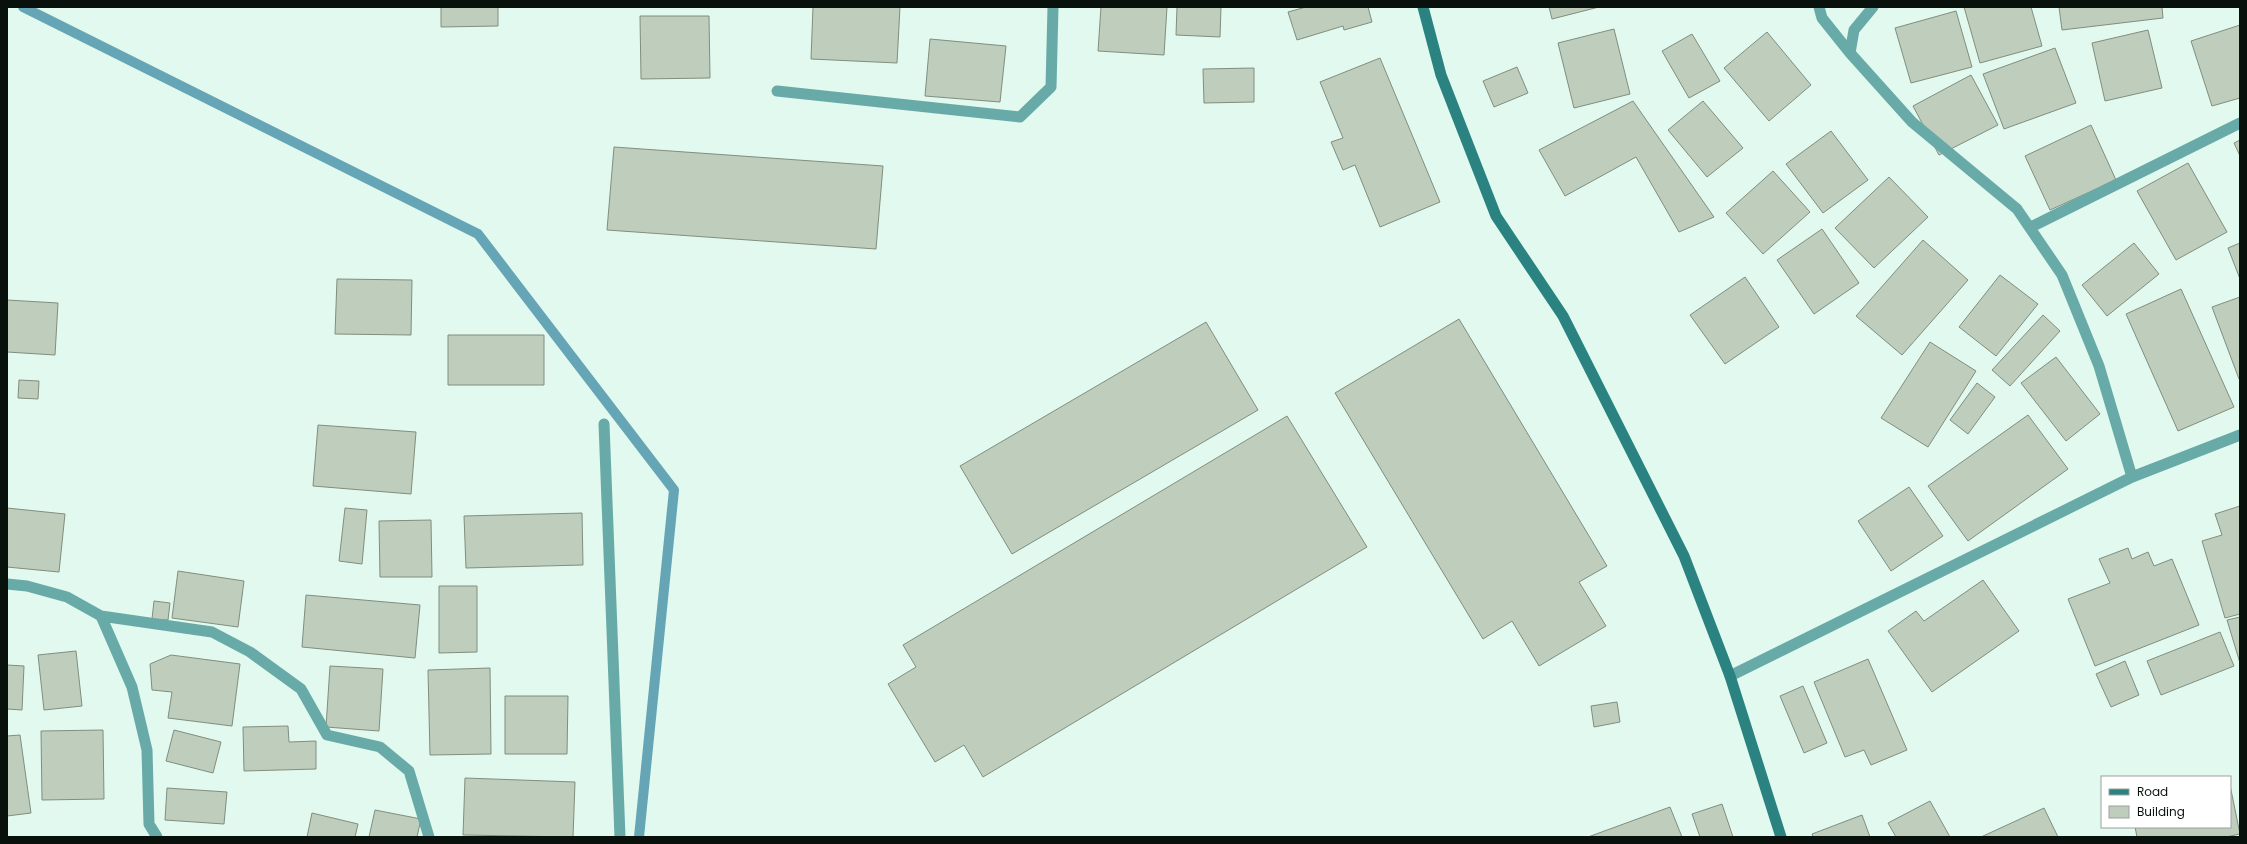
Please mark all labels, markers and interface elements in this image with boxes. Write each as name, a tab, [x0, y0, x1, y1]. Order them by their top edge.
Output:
legend	[2101, 776, 2231, 828]
text: Road	[2137, 783, 2168, 800]
text: Building	[2137, 803, 2185, 820]

